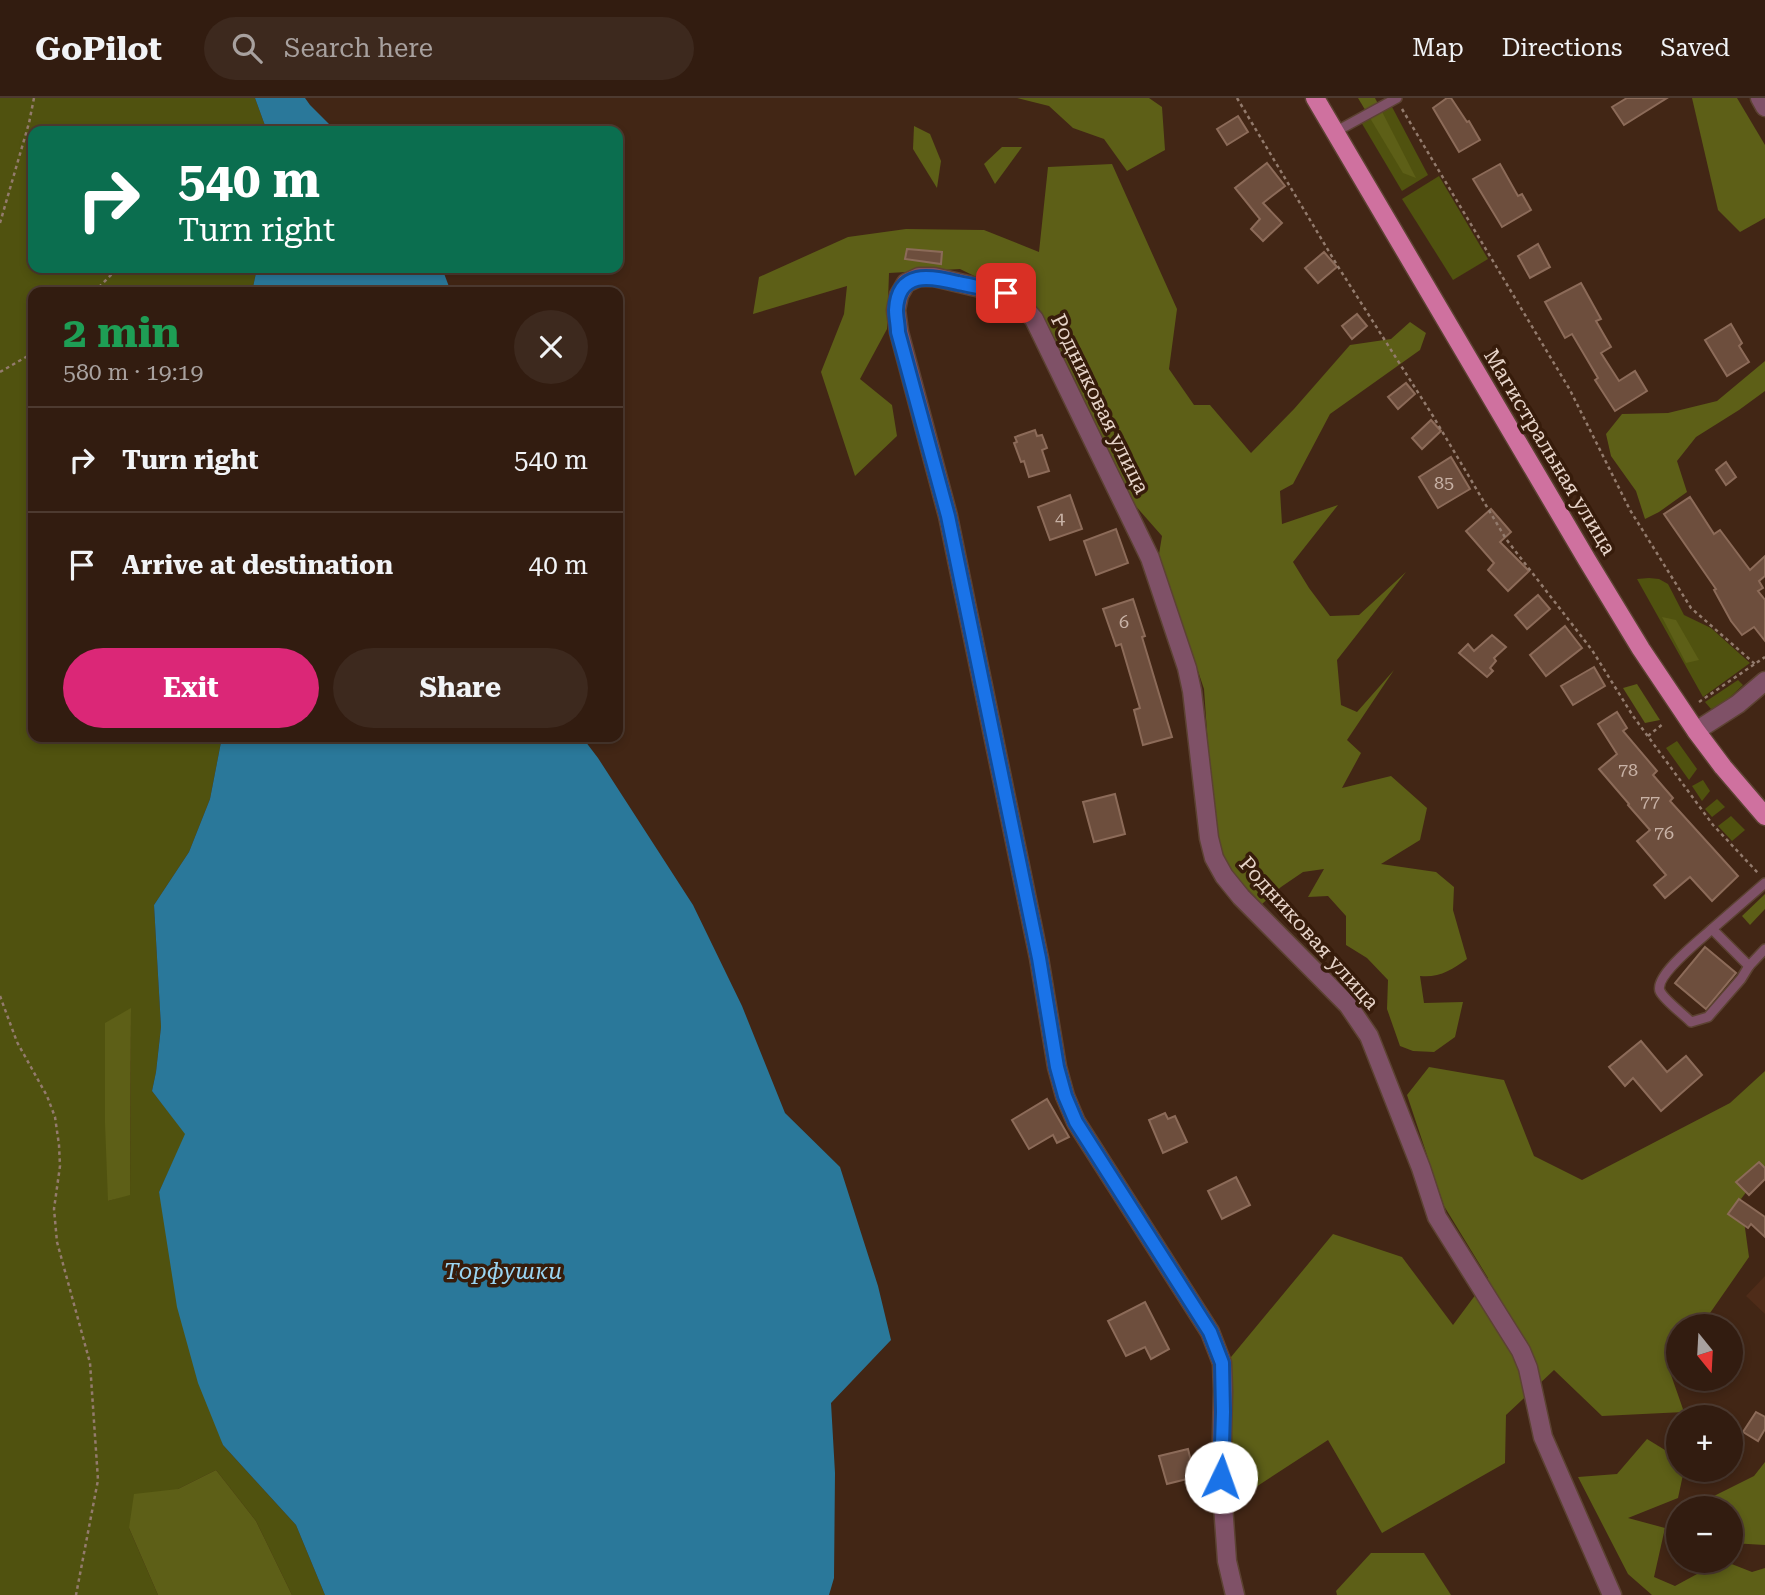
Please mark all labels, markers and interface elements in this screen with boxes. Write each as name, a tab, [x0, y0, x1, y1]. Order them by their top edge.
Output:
search box	[204, 17, 694, 80]
text: GoPilot	[35, 29, 162, 68]
icon: search	[228, 29, 266, 67]
text: Search here	[284, 33, 433, 63]
text: Map	[1412, 34, 1464, 62]
text: Directions	[1502, 34, 1622, 62]
text: Saved	[1660, 34, 1730, 62]
text: 540 m	[178, 152, 320, 209]
icon: right	[63, 154, 154, 245]
text: Turn right	[178, 211, 335, 249]
pin	[976, 263, 1036, 323]
icon: arrive	[987, 274, 1025, 312]
text: 2 min	[63, 308, 180, 357]
button: close	[514, 310, 588, 384]
street label: Родниковая улица	[1046, 310, 1154, 498]
street label: Магистральная улица	[1479, 345, 1621, 560]
text: 580 m · 19:19	[63, 359, 203, 386]
icon: right	[63, 441, 101, 479]
text: Turn right	[122, 445, 258, 475]
text: 540 m	[514, 445, 588, 475]
house number: 85	[1434, 472, 1454, 493]
house number: 4	[1055, 507, 1065, 528]
icon: arrive	[63, 546, 101, 584]
text: Arrive at destination	[122, 550, 393, 580]
text: 40 m	[529, 550, 588, 580]
house number: 6	[1119, 611, 1129, 632]
button: Exit	[63, 648, 319, 728]
button: Share	[333, 648, 588, 728]
house number: 78	[1618, 759, 1638, 780]
house number: 77	[1640, 791, 1660, 812]
house number: 76	[1654, 822, 1674, 843]
street label: Родниковая улица	[1234, 852, 1384, 1015]
water label: Торфушки	[444, 1258, 562, 1285]
north arrow	[1666, 1314, 1743, 1391]
map controls	[1666, 1314, 1743, 1573]
button: +	[1666, 1405, 1743, 1482]
position arrow	[1184, 1440, 1258, 1514]
button: −	[1666, 1496, 1743, 1573]

